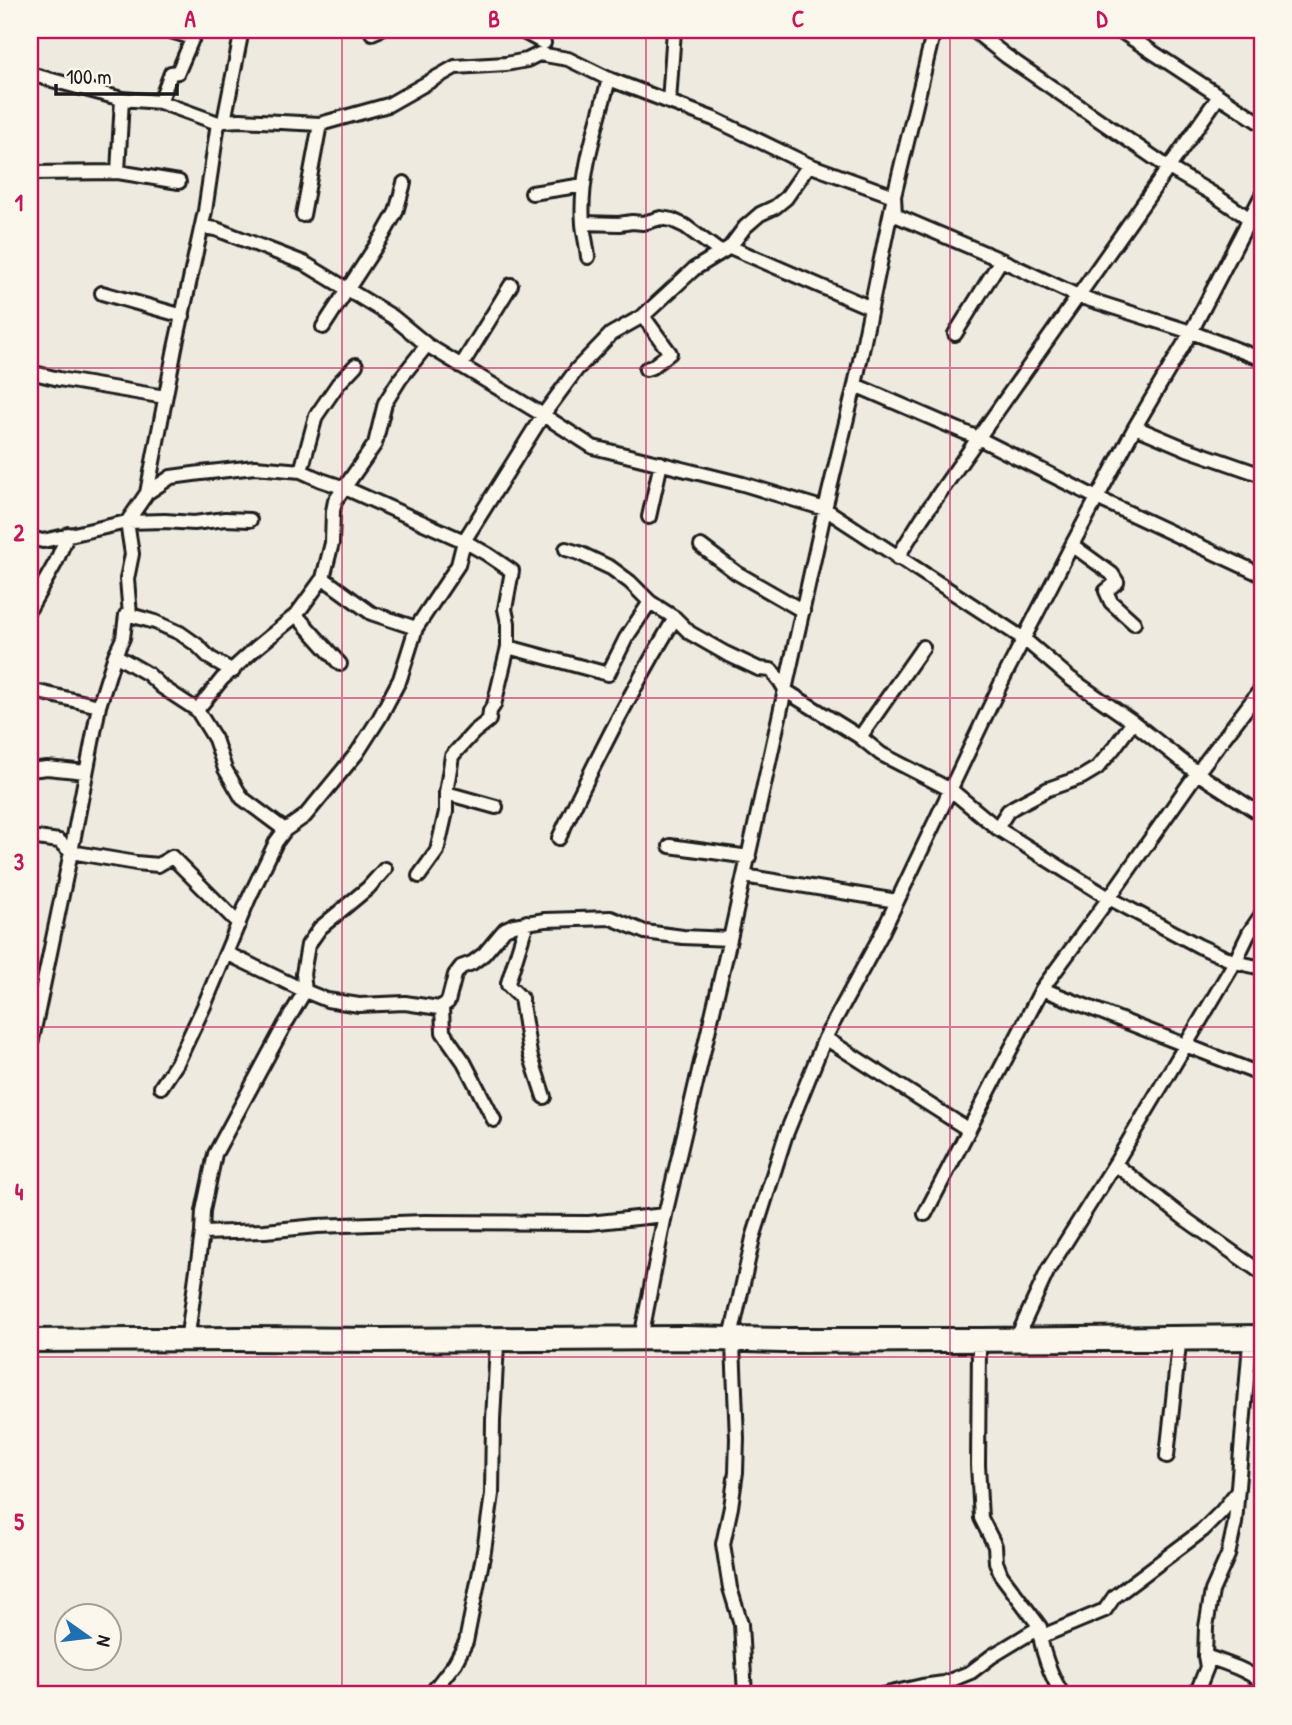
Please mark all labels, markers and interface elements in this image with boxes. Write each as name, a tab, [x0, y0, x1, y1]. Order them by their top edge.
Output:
text: A	[184, 3, 196, 34]
text: B	[488, 3, 500, 34]
text: C	[792, 3, 804, 34]
text: D	[1097, 3, 1109, 34]
scale bar	[56, 52, 177, 96]
text: 100 m	[66, 62, 112, 91]
text: 1	[15, 187, 23, 218]
text: 2	[14, 517, 25, 548]
text: 3	[14, 846, 24, 877]
text: 4	[15, 1176, 24, 1207]
text: 5	[14, 1506, 24, 1537]
north arrow	[52, 1602, 122, 1672]
text: N	[91, 1633, 118, 1649]

